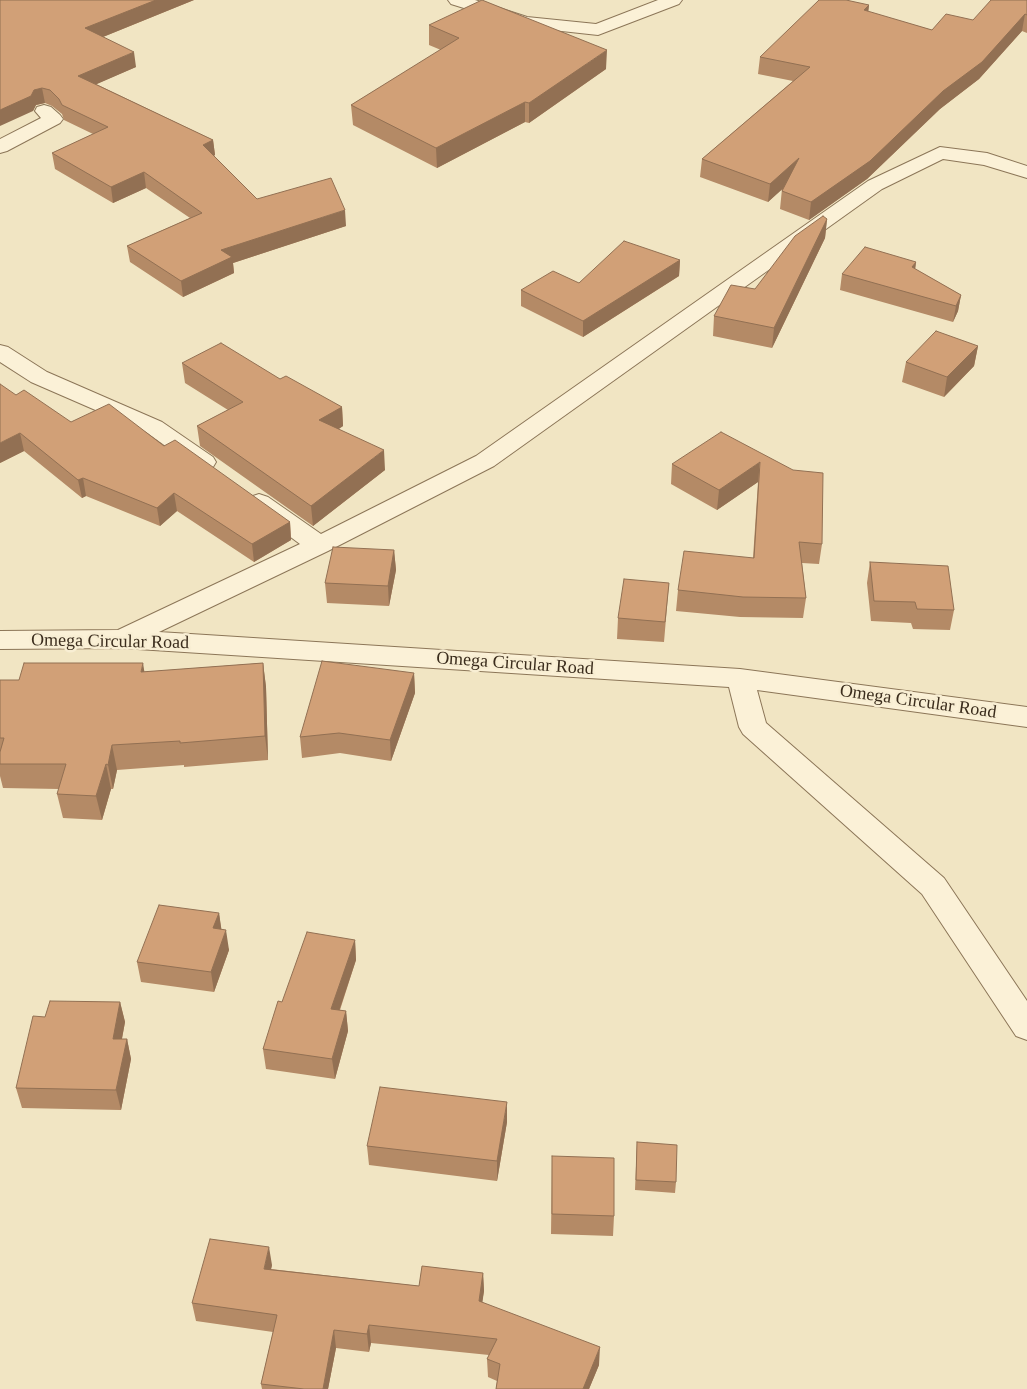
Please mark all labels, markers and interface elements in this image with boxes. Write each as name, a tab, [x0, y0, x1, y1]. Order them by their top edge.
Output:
street label: Omega Circular Road	[31, 630, 189, 654]
street label: Omega Circular Road	[435, 648, 595, 680]
street label: Omega Circular Road	[838, 680, 998, 724]

